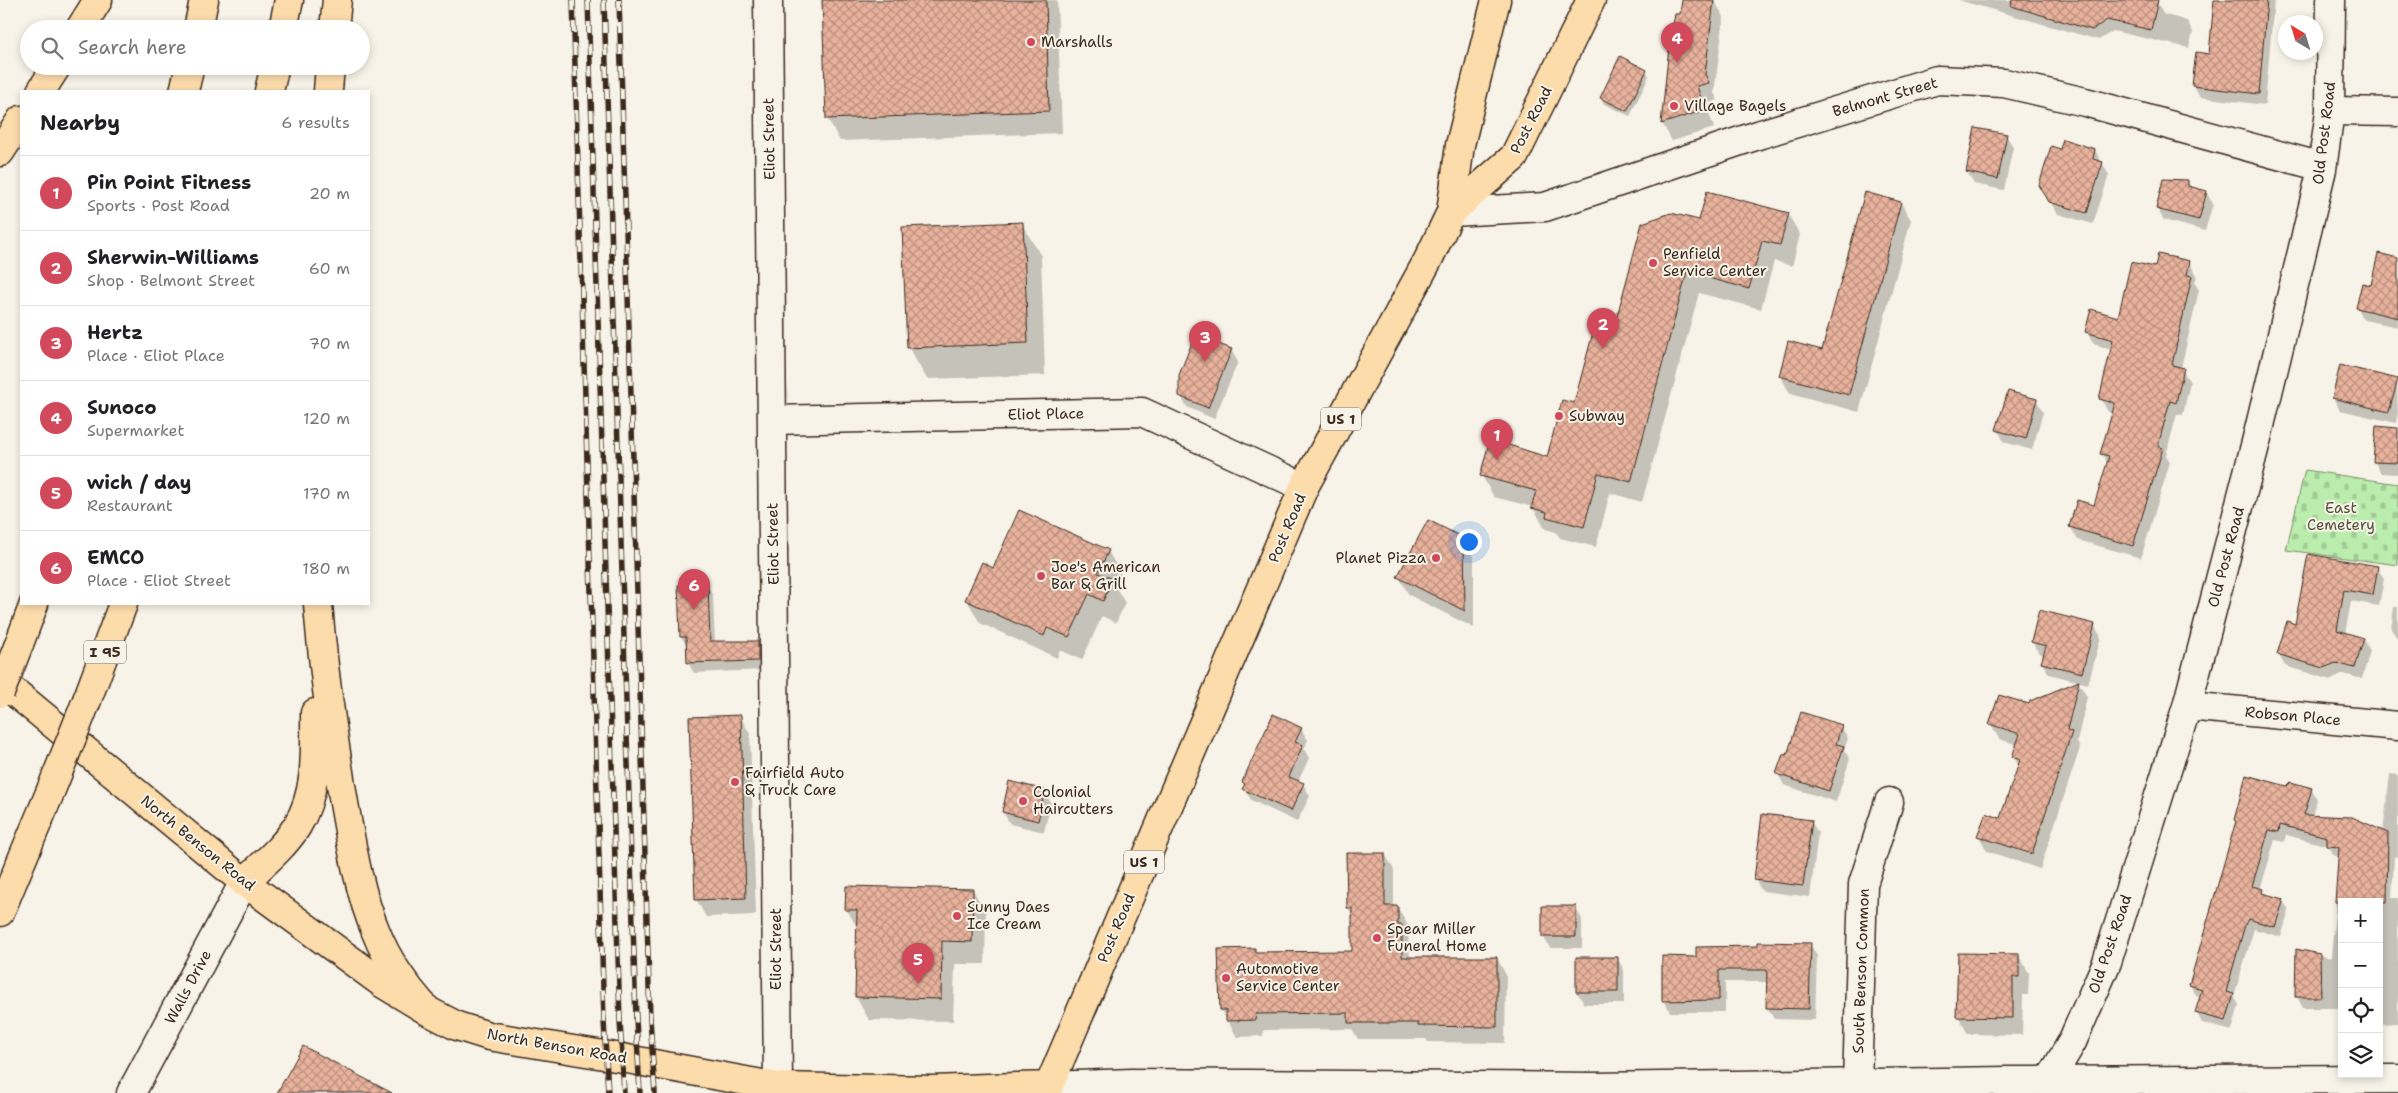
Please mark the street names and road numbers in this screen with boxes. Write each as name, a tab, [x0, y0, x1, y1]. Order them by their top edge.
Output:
street label: Belmont Street	[1830, 72, 1940, 122]
street label: Old Post Road	[2308, 80, 2340, 186]
street label: Post Road	[1505, 82, 1557, 157]
street label: Eliot Street	[758, 98, 780, 180]
street label: Eliot Place	[1008, 403, 1084, 425]
road number: US 1	[1321, 408, 1361, 430]
street label: Post Road	[1263, 490, 1311, 566]
street label: Eliot Street	[762, 503, 784, 585]
street label: Old Post Road	[2203, 504, 2249, 610]
road number: I 95	[84, 640, 126, 664]
street label: Robson Place	[2244, 702, 2342, 730]
street label: North Benson Road	[137, 791, 260, 896]
road number: US 1	[1124, 850, 1164, 874]
street label: South Benson Common	[1848, 888, 1874, 1054]
street label: Post Road	[1092, 890, 1140, 966]
street label: Old Post Road	[2084, 891, 2136, 996]
street label: Eliot Street	[766, 908, 786, 990]
street label: Walls Drive	[160, 946, 216, 1028]
street label: North Benson Road	[485, 1024, 629, 1068]

